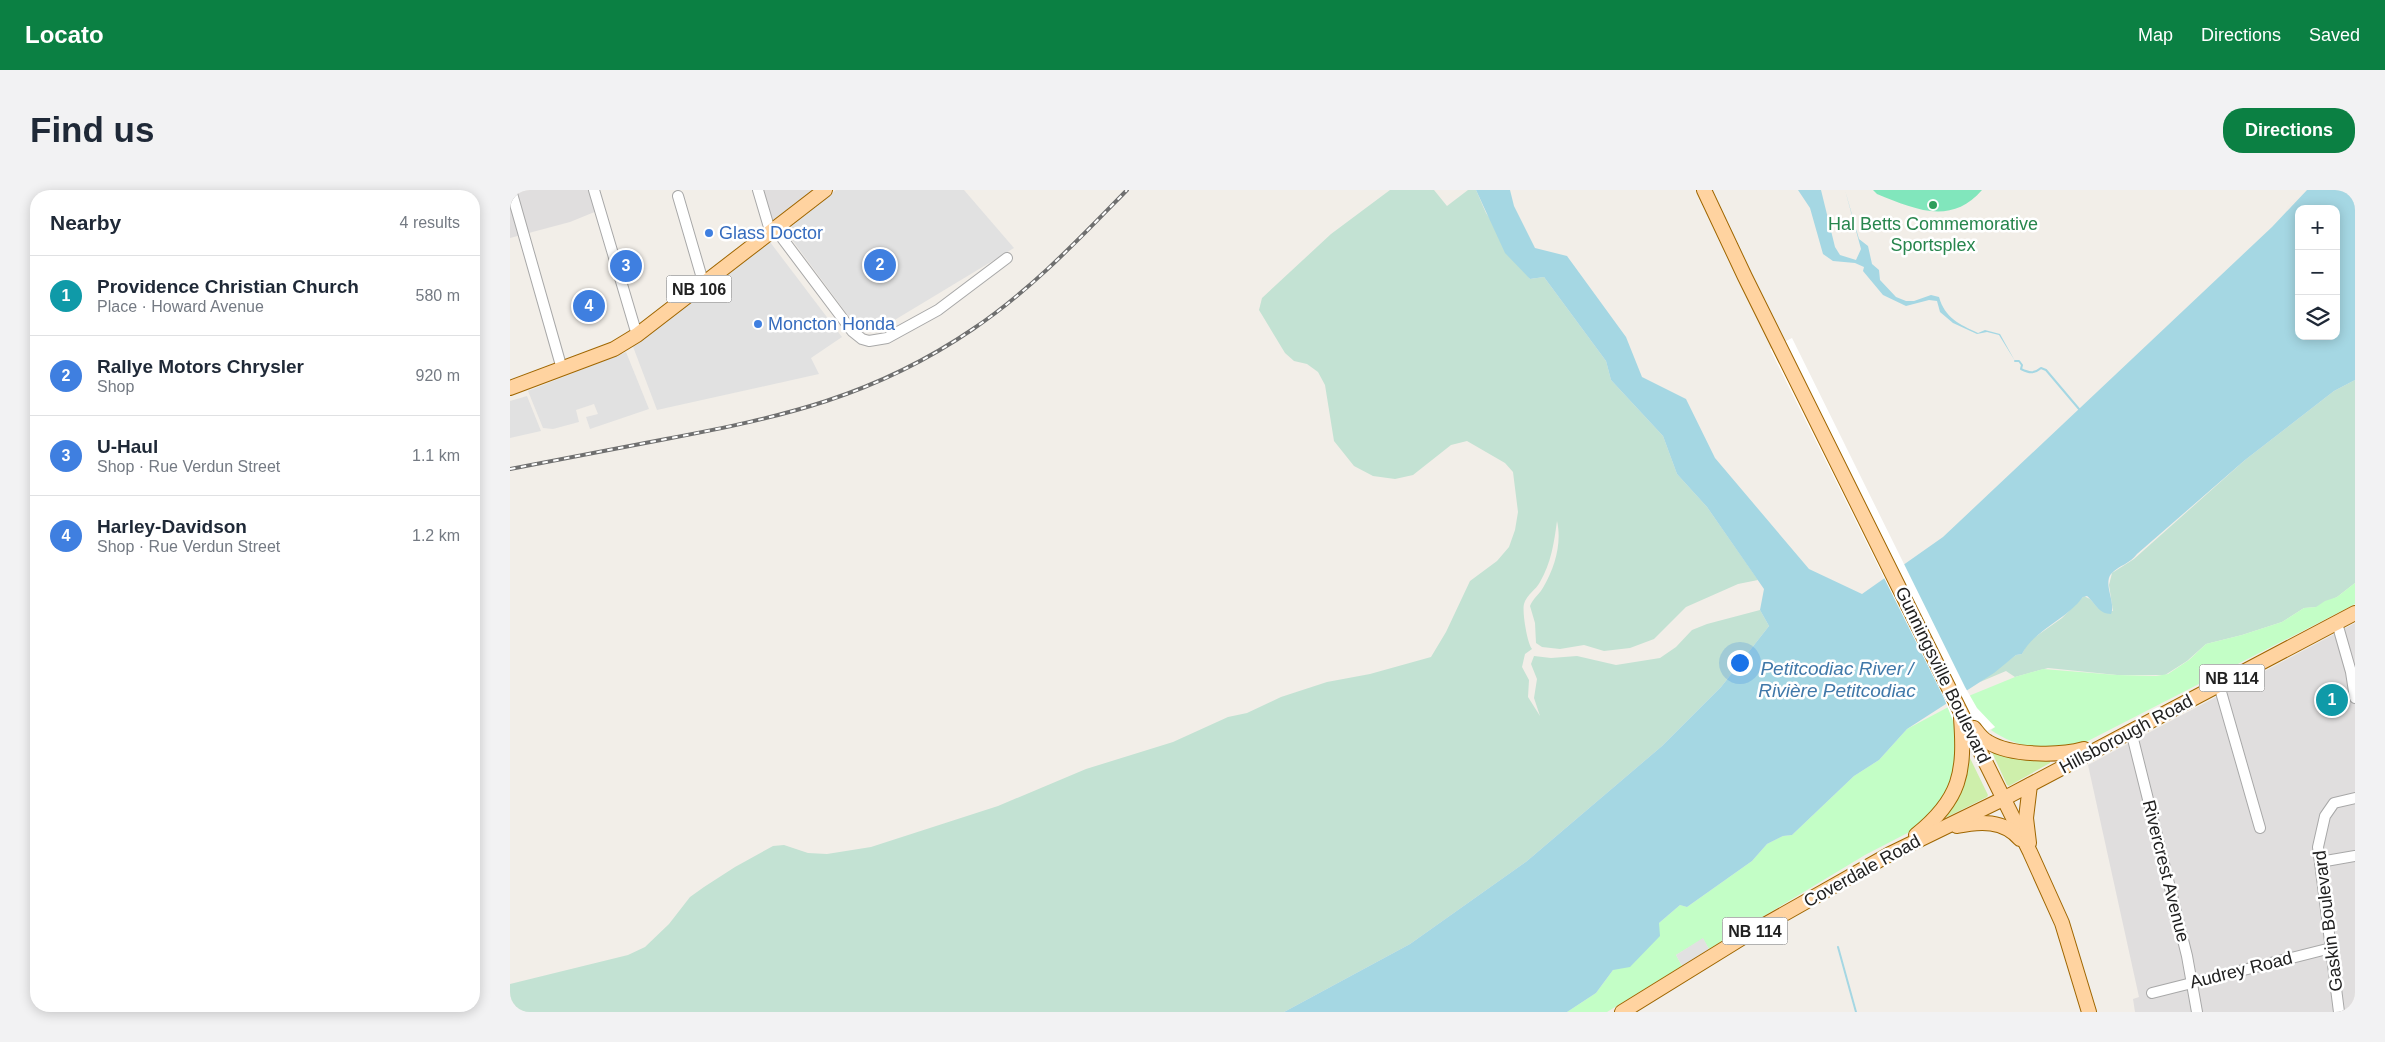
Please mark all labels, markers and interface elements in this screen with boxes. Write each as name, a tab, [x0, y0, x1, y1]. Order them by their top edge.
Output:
text: Locato	[25, 21, 104, 48]
text: Map	[2138, 25, 2173, 45]
text: Directions	[2201, 25, 2281, 45]
text: Saved	[2309, 25, 2360, 45]
button: Directions	[2223, 108, 2355, 153]
text: Find us	[30, 110, 154, 149]
marker: Hal Betts Commemorative Sportsplex	[1927, 199, 1939, 211]
map controls	[2295, 205, 2340, 340]
button: +	[2295, 205, 2340, 250]
text: Nearby	[50, 211, 121, 234]
text: 4 results	[400, 214, 460, 231]
place label: Hal Betts Commemorative Sportsplex	[1828, 214, 2038, 255]
place label: Glass Doctor	[719, 223, 823, 243]
marker: Glass Doctor	[703, 227, 715, 239]
pin: 2	[864, 246, 896, 284]
pin: 3	[610, 247, 642, 285]
button: −	[2295, 250, 2340, 295]
text: Providence Christian Church	[97, 276, 359, 297]
road number: NB 106	[666, 276, 732, 302]
text: 1	[62, 287, 70, 304]
text: 580 m	[416, 287, 460, 304]
pin: 4	[573, 287, 605, 325]
button: layers	[2295, 295, 2340, 340]
text: Place · Howard Avenue	[97, 298, 264, 315]
place label: Moncton Honda	[768, 314, 896, 334]
marker: Moncton Honda	[752, 318, 764, 330]
text: Rallye Motors Chrysler	[97, 356, 304, 377]
text: 2	[62, 367, 70, 384]
text: 920 m	[416, 367, 460, 384]
text: Shop	[97, 378, 134, 395]
text: U-Haul	[97, 436, 158, 457]
text: 3	[62, 447, 70, 464]
text: 1.1 km	[412, 447, 460, 464]
text: Shop · Rue Verdun Street	[97, 458, 280, 475]
text: Harley-Davidson	[97, 516, 247, 537]
text: 4	[62, 527, 70, 544]
text: 1.2 km	[412, 527, 460, 544]
text: Shop · Rue Verdun Street	[97, 538, 280, 555]
street label: Gunningsville Boulevard	[1891, 583, 1995, 767]
your location	[1727, 650, 1753, 676]
water label: Petitcodiac River / Rivière Petitcodiac	[1758, 658, 1916, 701]
road number: NB 114	[2200, 664, 2264, 692]
pin: 1	[2316, 681, 2348, 719]
street label: Hillsborough Road	[2056, 690, 2196, 778]
street label: Rivercrest Avenue	[2139, 798, 2193, 944]
street label: Coverdale Road	[1800, 831, 1924, 911]
street label: Gaskin Boulevard	[2309, 849, 2347, 993]
road number: NB 114	[1722, 918, 1788, 944]
street label: Audrey Road	[2188, 948, 2294, 992]

